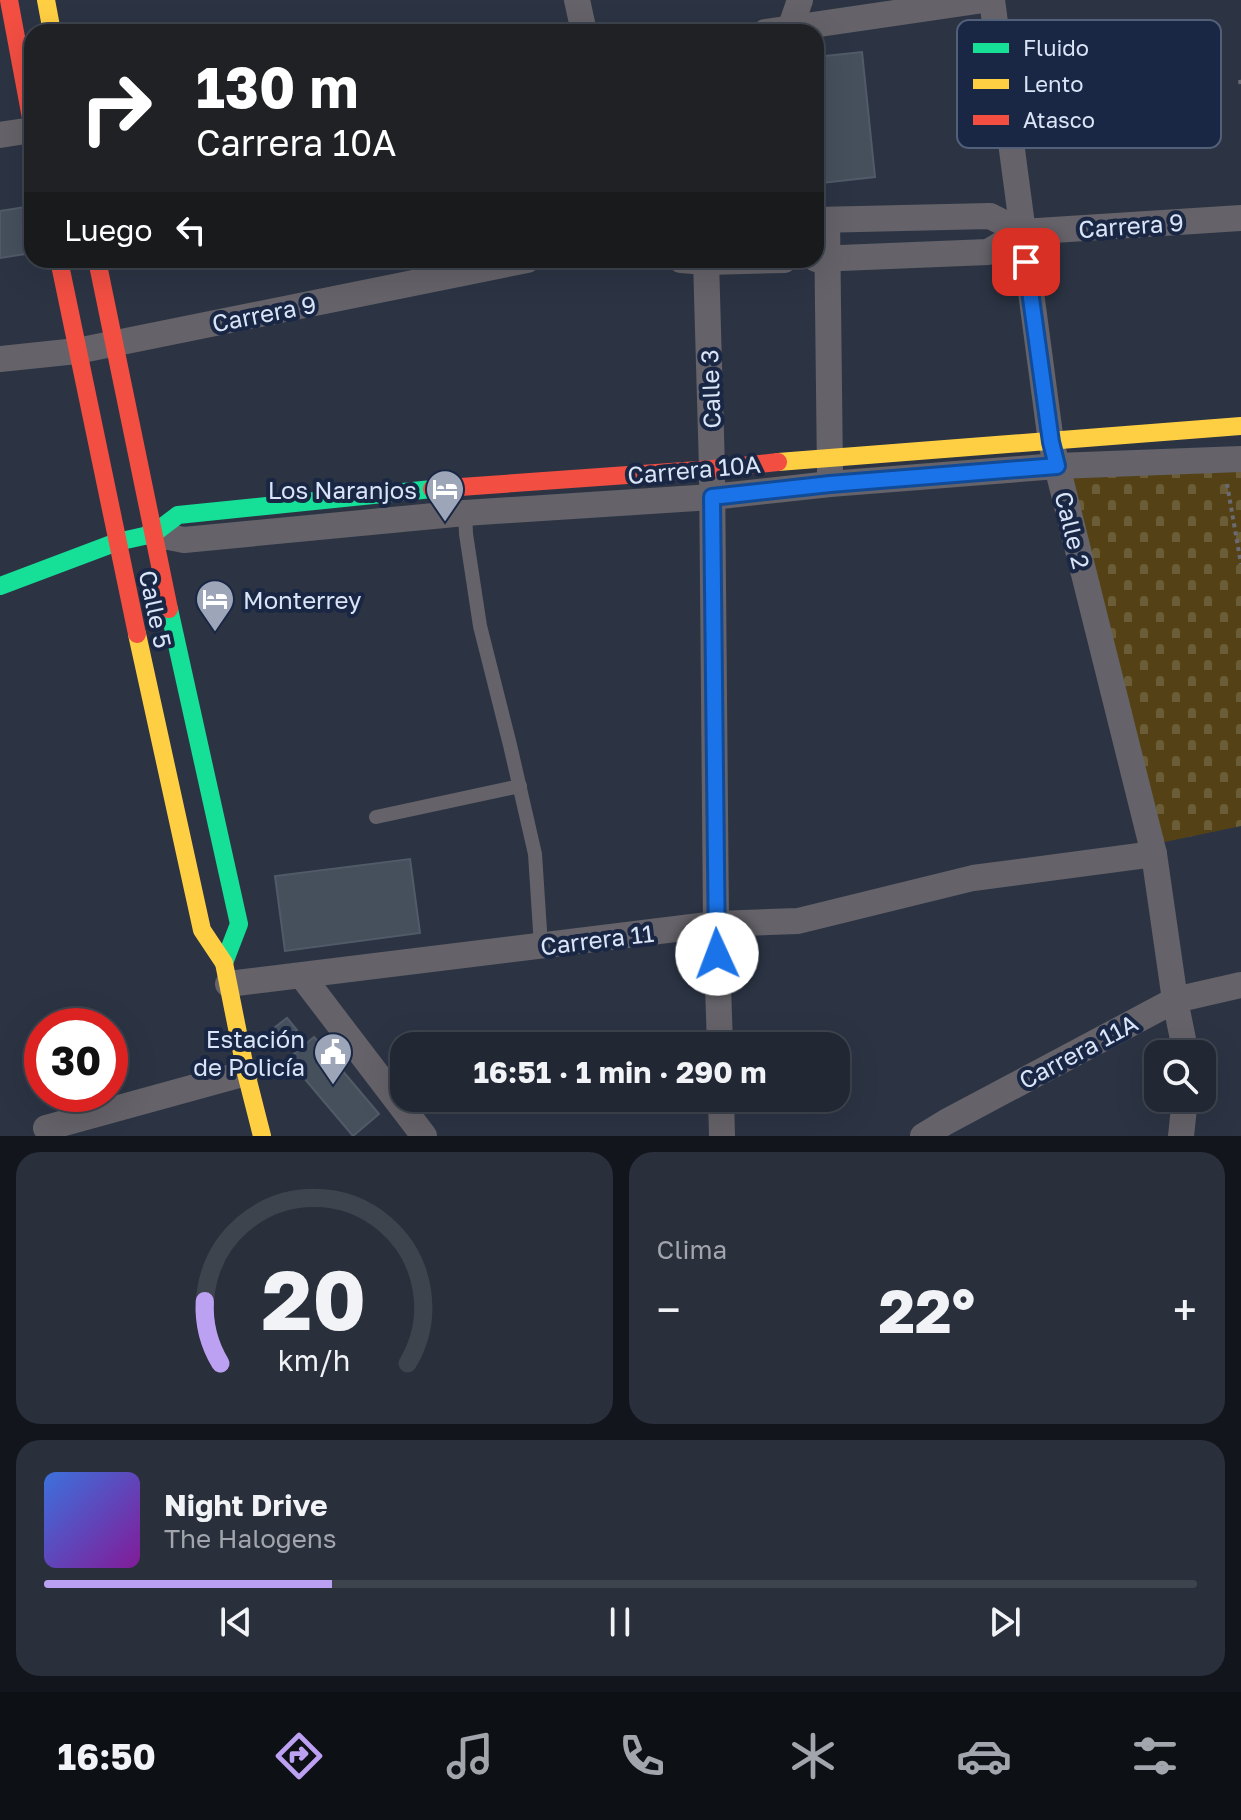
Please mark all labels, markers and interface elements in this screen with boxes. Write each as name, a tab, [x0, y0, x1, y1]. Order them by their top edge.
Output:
legend	[957, 20, 1221, 148]
text: Fluido	[1023, 34, 1089, 61]
text: 130 m	[196, 53, 358, 120]
icon: right	[64, 56, 168, 160]
text: Lento	[1023, 70, 1083, 97]
text: Atasco	[1023, 106, 1095, 133]
text: Carrera 10A	[196, 121, 396, 164]
street label: Carrera 9	[1077, 207, 1185, 243]
icon: left	[169, 208, 213, 252]
text: Luego	[64, 212, 153, 248]
pin	[992, 228, 1060, 296]
icon: arrive	[1004, 240, 1048, 284]
street label: Carrera 9	[209, 289, 319, 337]
street label: Calle 3	[694, 349, 726, 429]
street label: Carrera 10A	[626, 449, 762, 489]
hotel icon: Los Naranjos	[424, 468, 466, 523]
place label: Los Naranjos	[268, 475, 417, 504]
street label: Calle 2	[1049, 488, 1097, 572]
street label: Calle 5	[134, 567, 178, 651]
hotel icon: Monterrey	[194, 578, 236, 633]
place label: Monterrey	[243, 585, 361, 614]
position arrow	[675, 912, 759, 996]
street label: Carrera 11	[539, 918, 655, 960]
speed limit sign: 30	[24, 1008, 128, 1112]
street label: Carrera 11A	[1014, 1008, 1142, 1094]
place label: Estación de Policía	[193, 1024, 305, 1081]
public building icon: Estación de Policía	[312, 1031, 354, 1086]
map controls	[1144, 1040, 1216, 1112]
button: search	[1144, 1040, 1216, 1112]
text: 16:51 · 1 min · 290 m	[473, 1054, 767, 1090]
text: Clima	[657, 1234, 727, 1265]
text: 20	[262, 1248, 367, 1348]
text: 22°	[878, 1274, 975, 1346]
text: −	[657, 1283, 681, 1336]
text: +	[1173, 1283, 1197, 1336]
text: km/h	[278, 1343, 351, 1377]
text: Night Drive	[164, 1487, 328, 1523]
text: The Halogens	[164, 1523, 337, 1554]
icon: previous	[214, 1600, 258, 1644]
icon: pause	[598, 1600, 642, 1644]
icon: next	[983, 1600, 1027, 1644]
icon: directions	[271, 1728, 327, 1784]
icon: music	[442, 1728, 498, 1784]
icon: phone	[614, 1728, 670, 1784]
icon: climate	[785, 1728, 841, 1784]
icon: car	[956, 1728, 1012, 1784]
icon: filters	[1127, 1728, 1183, 1784]
text: 16:50	[58, 1735, 156, 1778]

